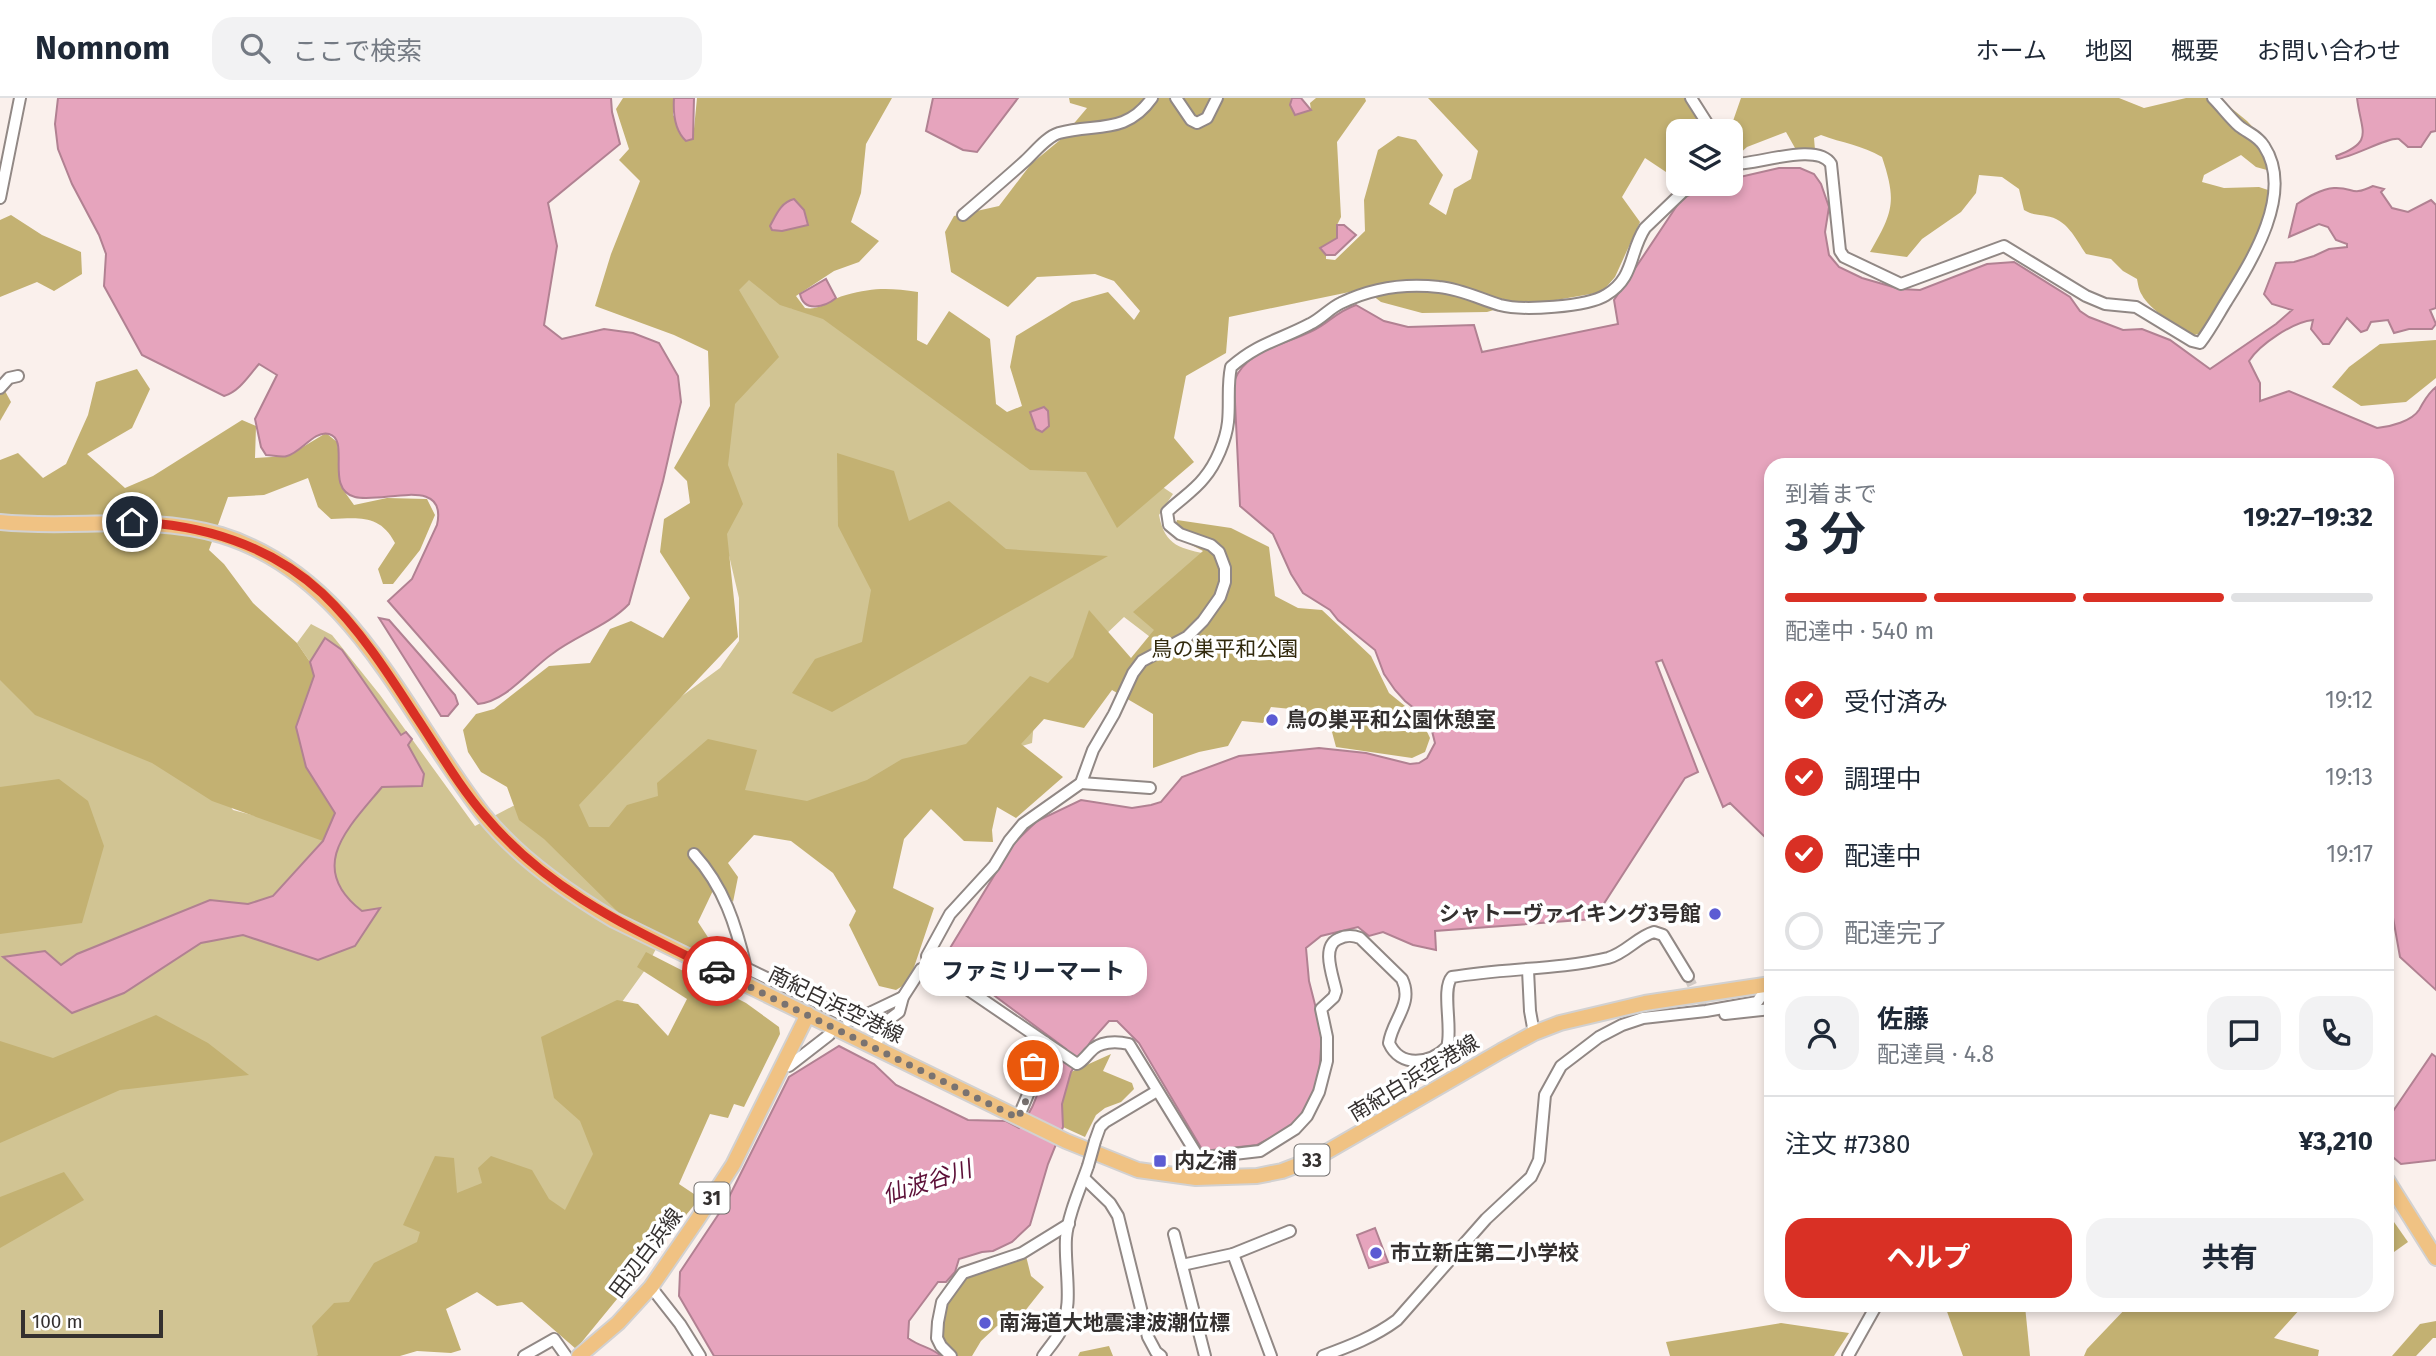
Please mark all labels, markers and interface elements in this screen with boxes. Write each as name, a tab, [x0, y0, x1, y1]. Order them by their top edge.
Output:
search box	[212, 17, 702, 80]
text: Nomnom	[35, 28, 170, 68]
icon: search	[236, 29, 274, 67]
text: ここで検索	[292, 36, 422, 67]
text: ホーム	[1976, 37, 2047, 65]
text: 地図	[2085, 37, 2133, 65]
text: 概要	[2171, 37, 2219, 65]
text: お問い合わせ	[2257, 37, 2401, 65]
map controls	[1666, 119, 1743, 196]
button: layers	[1666, 119, 1743, 196]
text: 到着まで	[1785, 480, 1877, 508]
pin	[102, 492, 162, 552]
text: 19:27–19:32	[2243, 502, 2373, 533]
icon: home	[113, 503, 151, 541]
text: 3 分	[1785, 507, 1866, 562]
text: 配達中 · 540 m	[1785, 617, 1934, 645]
park label: 鳥の巣平和公園	[1152, 636, 1299, 662]
icon: check	[1785, 681, 1823, 719]
text: 19:12	[2325, 686, 2373, 714]
text: 受付済み	[1844, 687, 1948, 718]
place label: 鳥の巣平和公園休憩室	[1286, 707, 1496, 733]
marker: 鳥の巣平和公園休憩室	[1264, 712, 1280, 728]
icon: check	[1785, 758, 1823, 796]
text: 19:13	[2325, 763, 2373, 791]
text: 調理中	[1844, 764, 1922, 795]
icon: check	[1785, 835, 1823, 873]
text: 19:17	[2326, 840, 2373, 868]
text: 配達中	[1844, 841, 1922, 872]
place label: シャトーヴァイキング3号館	[1439, 901, 1701, 927]
marker: シャトーヴァイキング3号館	[1707, 906, 1723, 922]
text: 配達完了	[1844, 918, 1948, 949]
courier	[682, 936, 752, 1006]
callout: ファミリーマート	[919, 947, 1147, 996]
icon: car	[698, 952, 736, 990]
text: ファミリーマート	[941, 957, 1125, 985]
street label: 南紀白浜空港線	[764, 961, 908, 1049]
button: person	[1785, 996, 1859, 1070]
button: chat	[2207, 996, 2281, 1070]
button: phone	[2299, 996, 2373, 1070]
text: 佐藤	[1877, 1004, 1929, 1035]
street label: 南紀白浜空港線	[1344, 1029, 1484, 1127]
pin	[1003, 1036, 1063, 1096]
text: 配達員 · 4.8	[1877, 1040, 1994, 1068]
icon: bag	[1014, 1047, 1052, 1085]
text: ¥3,210	[2299, 1126, 2373, 1157]
text: 注文 #7380	[1785, 1129, 1911, 1160]
road number: 33	[1294, 1144, 1330, 1176]
place label: 内之浦	[1174, 1148, 1237, 1174]
marker: 内之浦	[1152, 1153, 1168, 1169]
water label: 仙波谷川	[879, 1154, 978, 1210]
road number: 31	[694, 1182, 730, 1214]
street label: 田辺白浜線	[604, 1203, 688, 1303]
button: ヘルプ	[1785, 1218, 2072, 1298]
button: 共有	[2086, 1218, 2373, 1298]
place label: 市立新庄第二小学校	[1390, 1240, 1579, 1266]
marker: 市立新庄第二小学校	[1368, 1245, 1384, 1261]
scale bar	[21, 1307, 163, 1339]
text: 100 m	[32, 1310, 83, 1333]
place label: 南海道大地震津波潮位標	[999, 1310, 1230, 1336]
marker: 南海道大地震津波潮位標	[977, 1315, 993, 1331]

